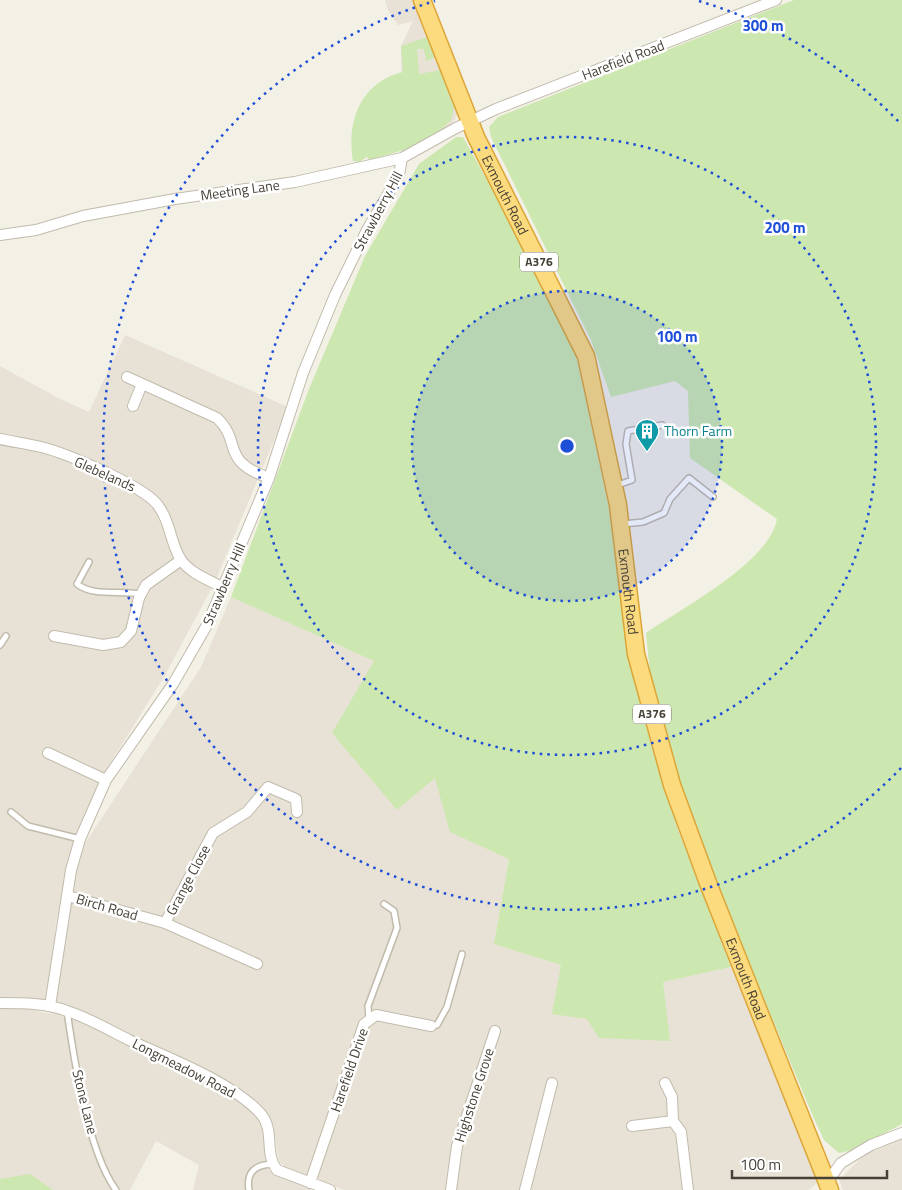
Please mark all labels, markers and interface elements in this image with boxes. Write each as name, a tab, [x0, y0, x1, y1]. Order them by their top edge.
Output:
text: 300 m	[742, 14, 784, 37]
street label: Harefield Road	[578, 34, 667, 85]
street label: Exmouth Road	[477, 151, 534, 238]
street label: Strawberry Hill	[348, 167, 407, 254]
street label: Meeting Lane	[199, 174, 281, 205]
text: 200 m	[764, 216, 806, 239]
road number: A376	[520, 252, 558, 272]
text: 100 m	[656, 325, 698, 348]
building icon: Thorn Farm	[634, 418, 660, 452]
place label: Thorn Farm	[664, 420, 732, 441]
centre of rings	[558, 437, 576, 455]
street label: Glebelands	[71, 451, 139, 496]
street label: Strawberry Hill	[197, 539, 250, 628]
street label: Exmouth Road	[613, 547, 645, 636]
road number: A376	[633, 704, 671, 724]
street label: Grange Close	[160, 841, 215, 919]
street label: Birch Road	[74, 888, 141, 925]
street label: Exmouth Road	[721, 934, 772, 1023]
street label: Harefield Drive	[324, 1025, 373, 1115]
street label: Longmeadow Road	[129, 1032, 239, 1103]
street label: Highstone Grove	[448, 1045, 499, 1145]
street label: Stone Lane	[67, 1067, 104, 1136]
scale bar	[732, 1148, 887, 1180]
text: 100 m	[740, 1153, 781, 1176]

